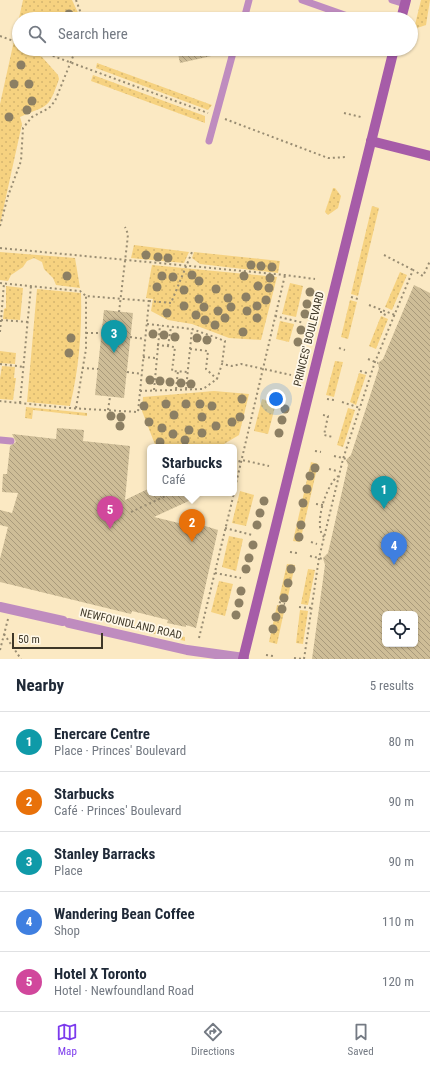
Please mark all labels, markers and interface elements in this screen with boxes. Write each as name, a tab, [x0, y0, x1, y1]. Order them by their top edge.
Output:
search box	[12, 12, 418, 56]
icon: search	[26, 23, 48, 45]
text: Search here	[58, 25, 128, 43]
street label: PRINCES' BOULEVARD	[291, 290, 327, 388]
pin: 3	[101, 320, 127, 353]
your location	[266, 389, 286, 409]
popup	[147, 444, 237, 496]
text: Starbucks	[162, 454, 222, 472]
text: Café	[162, 472, 185, 487]
pin: 1	[371, 476, 397, 509]
pin: 5	[97, 496, 123, 529]
pin: 2	[179, 509, 205, 542]
pin: 4	[381, 532, 407, 565]
street label: NEWFOUNDLAND ROAD	[79, 606, 183, 642]
map controls	[382, 611, 418, 647]
button: locate	[382, 611, 418, 647]
scale bar	[12, 631, 103, 650]
text: 50 m	[18, 633, 40, 646]
text: Nearby	[16, 675, 64, 695]
text: 5 results	[370, 678, 414, 693]
text: Enercare Centre	[54, 725, 150, 743]
text: 1	[26, 734, 32, 749]
text: 80 m	[388, 734, 414, 749]
text: Place · Princes' Boulevard	[54, 743, 186, 758]
text: Starbucks	[54, 785, 114, 803]
text: 2	[26, 794, 32, 809]
text: 90 m	[388, 794, 414, 809]
text: Café · Princes' Boulevard	[54, 803, 181, 818]
text: Stanley Barracks	[54, 845, 155, 863]
text: 3	[26, 854, 32, 869]
text: 90 m	[388, 854, 414, 869]
text: Place	[54, 863, 83, 878]
text: Wandering Bean Coffee	[54, 905, 195, 923]
text: 4	[26, 914, 32, 929]
text: 110 m	[382, 914, 414, 929]
text: Shop	[54, 923, 80, 938]
text: Hotel X Toronto	[54, 965, 147, 983]
text: 5	[26, 974, 32, 989]
text: 120 m	[382, 974, 414, 989]
text: Hotel · Newfoundland Road	[54, 983, 194, 998]
tab: Map	[56, 1021, 78, 1058]
tab: Directions	[191, 1021, 235, 1058]
tab: Saved	[348, 1021, 374, 1058]

